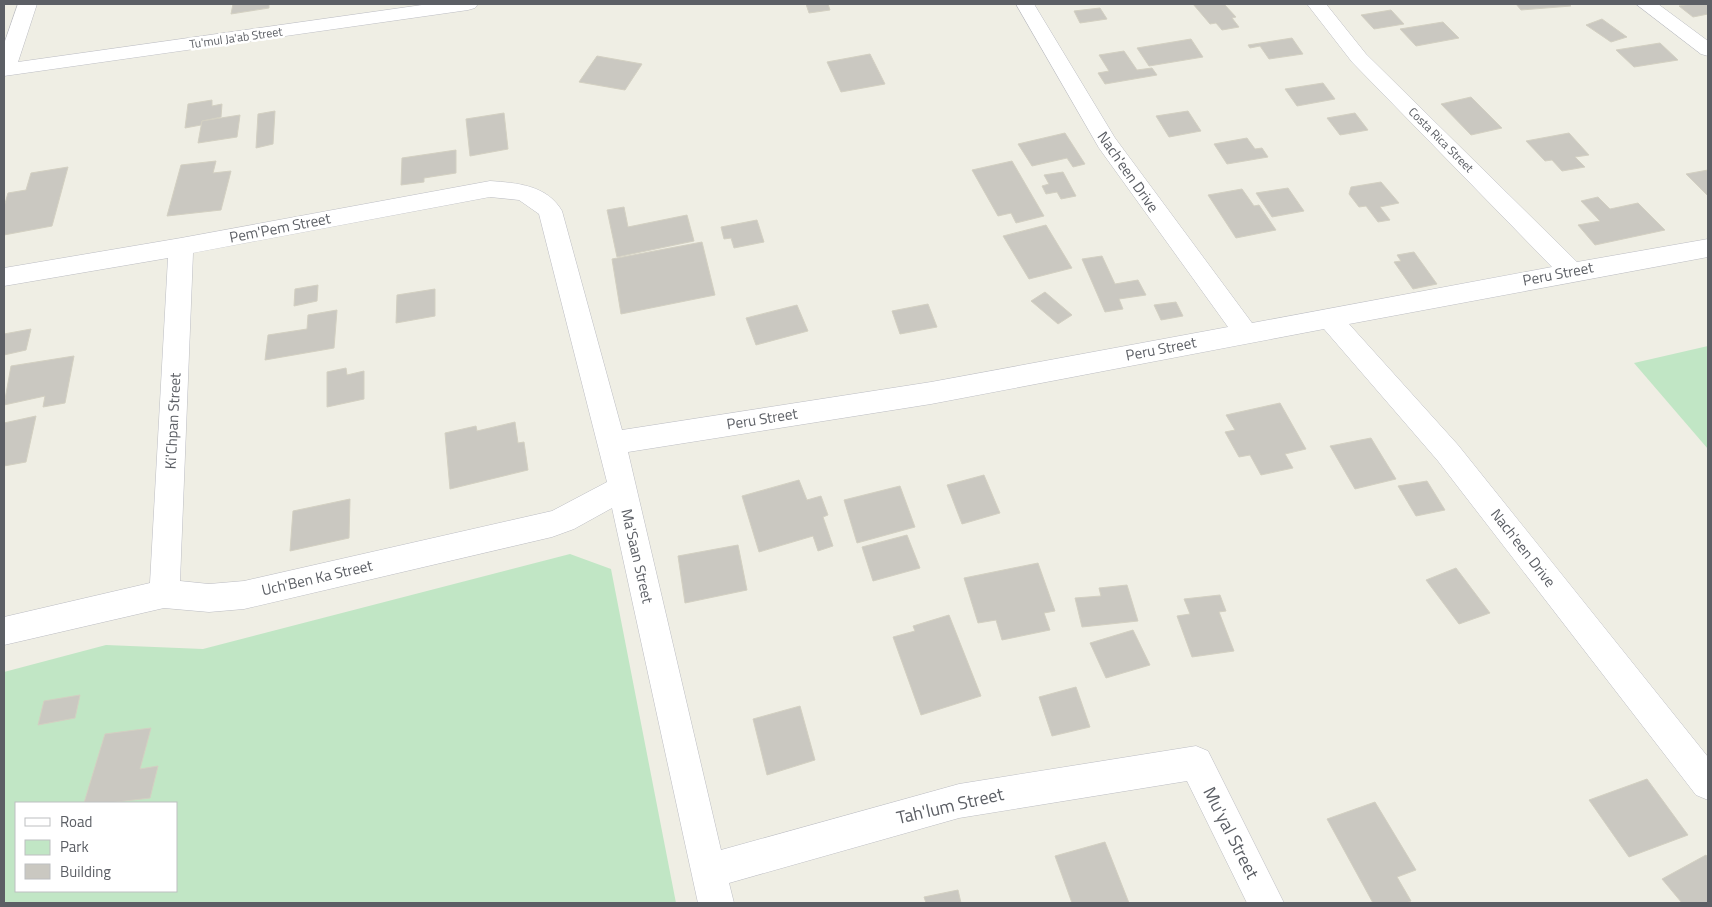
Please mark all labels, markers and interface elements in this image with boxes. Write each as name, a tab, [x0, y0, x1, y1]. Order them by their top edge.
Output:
street label: Tu'mul Ja'ab Street	[188, 21, 284, 53]
street label: Costa Rica Street	[1404, 103, 1479, 177]
street label: Nach'een Drive	[1092, 127, 1165, 217]
street label: Pem'Pem Street	[227, 206, 333, 249]
street label: Peru Street	[1521, 255, 1596, 292]
street label: Peru Street	[1124, 330, 1199, 367]
street label: Ki'Chpan Street	[158, 371, 187, 470]
street label: Peru Street	[725, 401, 800, 435]
street label: Nach'een Drive	[1485, 503, 1561, 592]
street label: Ma'Saan Street	[615, 506, 660, 606]
street label: Uch'Ben Ka Street	[259, 553, 375, 601]
street label: Tah'lum Street	[894, 780, 1007, 831]
street label: Mu'yal Street	[1197, 782, 1267, 884]
legend	[15, 802, 178, 892]
text: Road	[60, 810, 92, 833]
text: Park	[60, 835, 89, 858]
text: Building	[60, 860, 111, 883]

